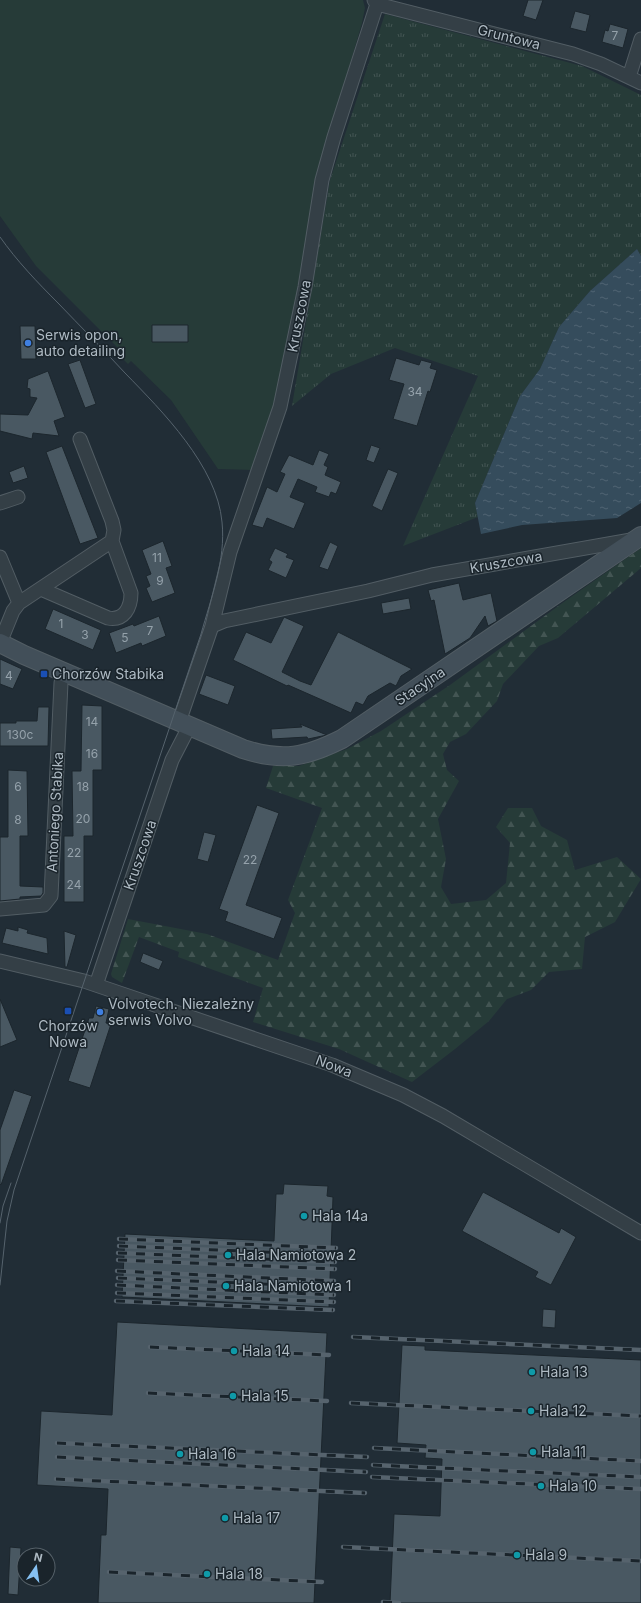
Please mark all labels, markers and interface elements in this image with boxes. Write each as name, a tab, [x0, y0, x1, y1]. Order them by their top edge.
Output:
street label: Gruntowa	[476, 21, 542, 53]
house number: 7	[612, 28, 619, 43]
street label: Kruszcowa	[283, 278, 314, 354]
place label: Serwis opon, auto detailing	[36, 326, 125, 359]
marker: Serwis opon, auto detailing	[23, 338, 33, 348]
house number: 34	[407, 384, 423, 399]
street label: Kruszcowa	[468, 547, 544, 576]
house number: 11	[152, 550, 162, 565]
house number: 9	[156, 573, 164, 588]
house number: 1	[59, 616, 63, 631]
house number: 7	[147, 623, 154, 638]
house number: 3	[81, 627, 89, 642]
house number: 5	[121, 630, 129, 645]
street label: Stacyjna	[392, 663, 448, 708]
place label: Chorzów Stabika	[52, 665, 164, 682]
house number: 4	[5, 668, 13, 683]
marker: Chorzów Stabika	[39, 669, 49, 679]
house number: 14	[86, 714, 99, 729]
house number: 130c	[7, 727, 34, 742]
house number: 16	[86, 746, 98, 761]
street label: Antoniego Stabika	[43, 751, 66, 873]
house number: 6	[14, 779, 22, 794]
house number: 18	[77, 779, 89, 794]
house number: 20	[76, 811, 90, 826]
house number: 8	[14, 812, 22, 827]
street label: Kruszcowa	[120, 817, 160, 892]
house number: 22	[67, 845, 81, 860]
house number: 22	[243, 852, 257, 867]
house number: 24	[67, 877, 82, 892]
place label: Volvotech. Niezależny serwis Volvo	[108, 995, 254, 1028]
marker: Chorzów Nowa	[63, 1006, 73, 1016]
marker: Volvotech. Niezależny serwis Volvo	[95, 1007, 105, 1017]
place label: Chorzów Nowa	[38, 1017, 98, 1050]
street label: Nowa	[313, 1051, 355, 1080]
place label: Hala 14a	[312, 1207, 368, 1224]
marker: Hala 14a	[299, 1211, 309, 1221]
place label: Hala Namiotowa 2	[236, 1246, 356, 1263]
marker: Hala Namiotowa 2	[223, 1250, 233, 1260]
place label: Hala Namiotowa 1	[234, 1277, 351, 1294]
marker: Hala Namiotowa 1	[221, 1281, 231, 1291]
place label: Hala 14	[242, 1342, 290, 1359]
marker: Hala 14	[229, 1346, 239, 1356]
place label: Hala 13	[540, 1363, 588, 1380]
marker: Hala 13	[527, 1367, 537, 1377]
place label: Hala 15	[241, 1387, 289, 1404]
marker: Hala 15	[228, 1391, 238, 1401]
place label: Hala 12	[539, 1402, 587, 1419]
marker: Hala 12	[526, 1406, 536, 1416]
place label: Hala 11	[541, 1443, 586, 1460]
place label: Hala 16	[188, 1445, 236, 1462]
marker: Hala 11	[528, 1447, 538, 1457]
marker: Hala 16	[175, 1449, 185, 1459]
place label: Hala 10	[549, 1477, 597, 1494]
marker: Hala 10	[536, 1481, 546, 1491]
place label: Hala 17	[233, 1509, 280, 1526]
marker: Hala 17	[220, 1513, 230, 1523]
place label: Hala 9	[525, 1546, 567, 1563]
north arrow	[16, 1547, 56, 1587]
text: N	[33, 1549, 44, 1565]
marker: Hala 9	[512, 1550, 522, 1560]
place label: Hala 18	[215, 1565, 263, 1582]
marker: Hala 18	[202, 1569, 212, 1579]

